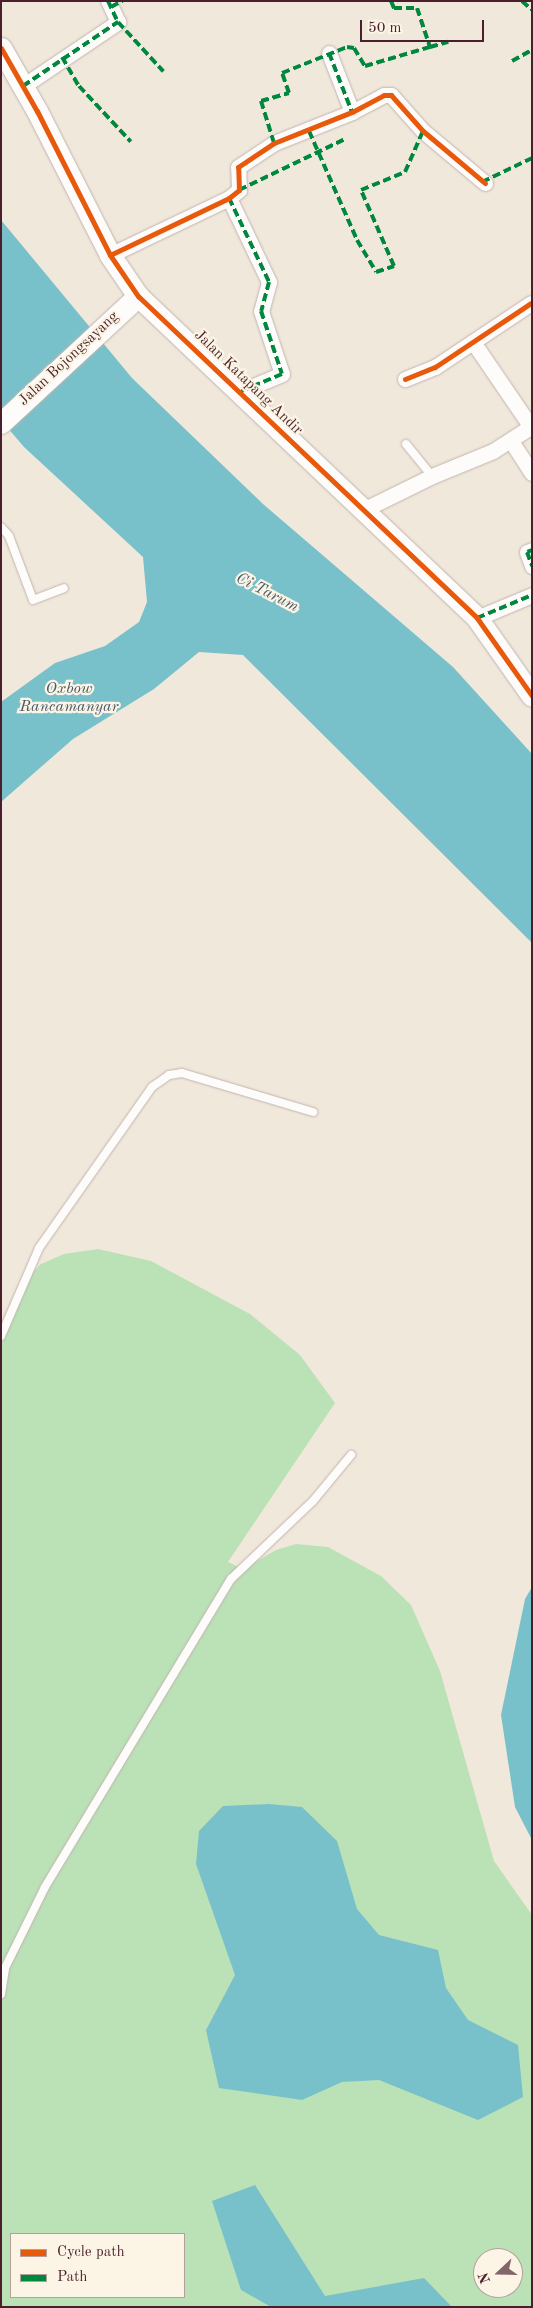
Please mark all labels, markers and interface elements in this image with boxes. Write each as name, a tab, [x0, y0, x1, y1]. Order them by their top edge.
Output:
scale bar	[363, 10, 487, 42]
text: 50 m	[368, 21, 402, 36]
street label: Jalan Bojongsayang	[15, 308, 123, 410]
street label: Jalan Katapang Andir	[190, 327, 306, 439]
water label: Ci Tarum	[232, 569, 302, 617]
water label: Oxbow Rancamanyar	[20, 679, 118, 717]
legend	[10, 2233, 185, 2298]
text: Cycle path	[57, 2245, 125, 2260]
north arrow	[473, 2248, 523, 2298]
text: Path	[57, 2270, 87, 2285]
text: N	[476, 2271, 493, 2286]

